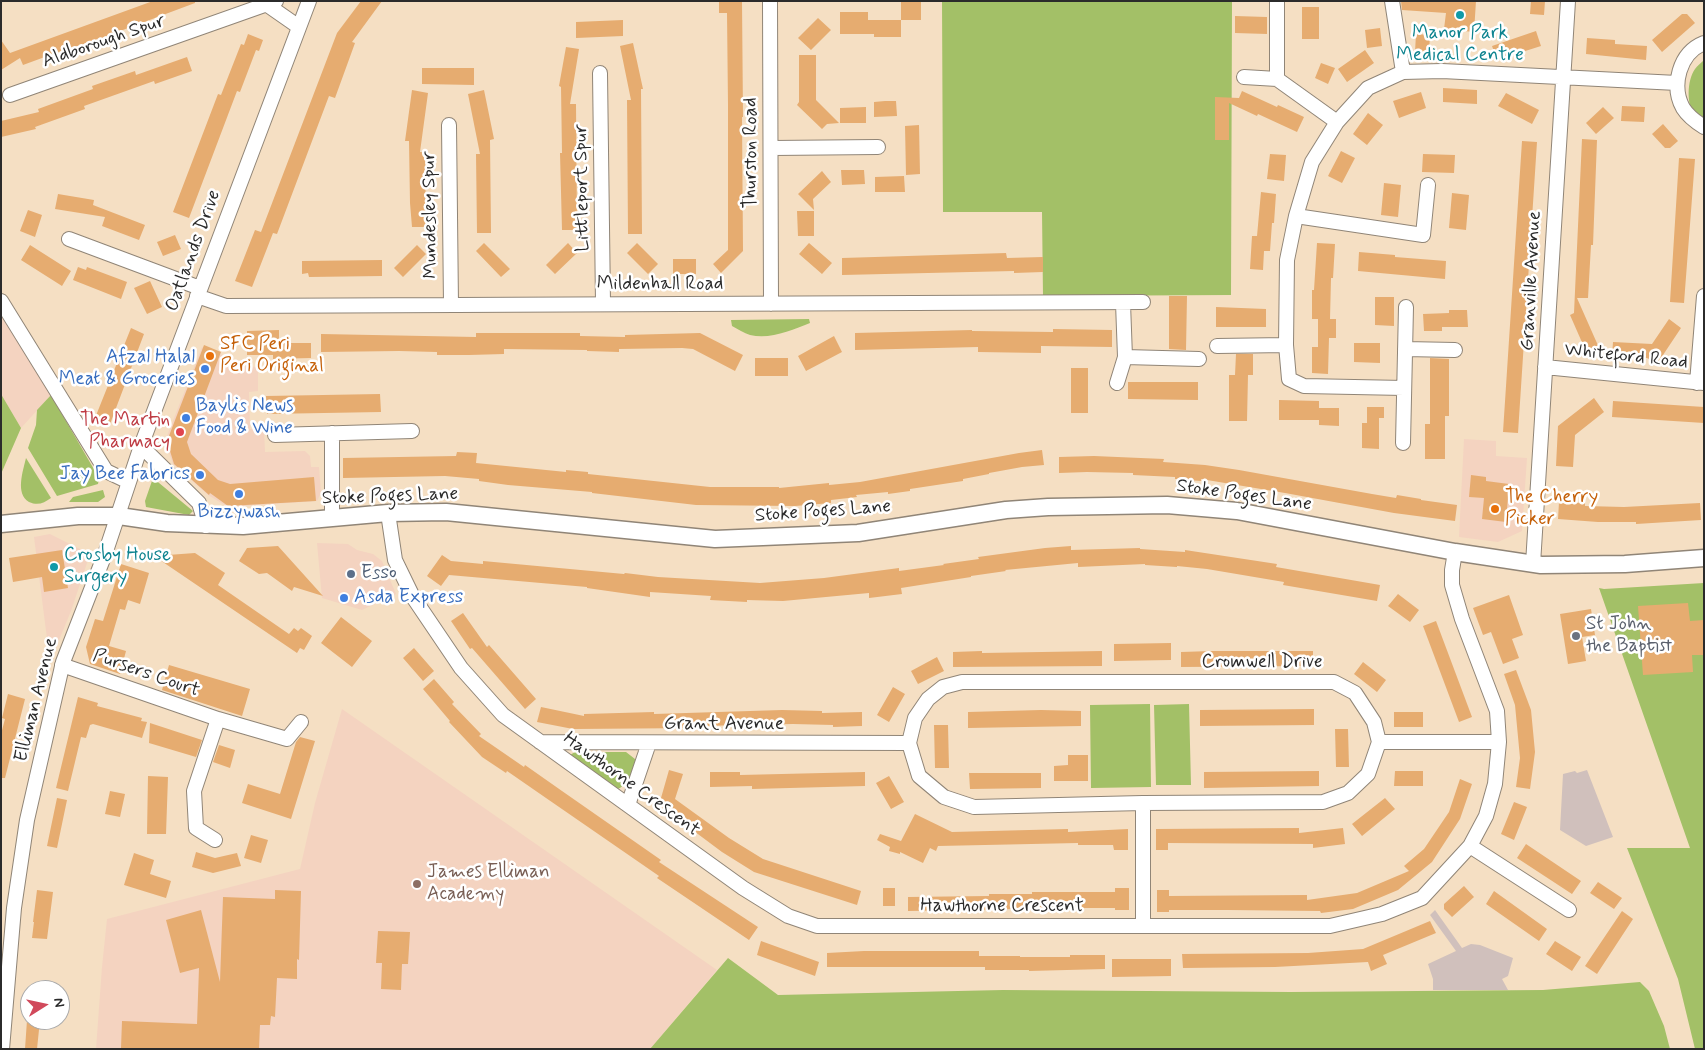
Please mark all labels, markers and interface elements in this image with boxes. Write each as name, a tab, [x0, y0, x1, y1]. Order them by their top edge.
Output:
marker: Manor Park Medical Centre	[1454, 9, 1466, 21]
street label: Aldborough Spur	[40, 10, 168, 74]
place label: Manor Park Medical Centre	[1396, 23, 1524, 67]
street label: Thurston Road	[741, 98, 763, 208]
street label: Littleport Spur	[570, 124, 596, 252]
street label: Mundesley Spur	[418, 151, 444, 279]
street label: Oatlands Drive	[161, 187, 227, 315]
street label: Granville Avenue	[1517, 210, 1547, 352]
street label: Mildenhall Road	[597, 274, 723, 296]
place label: SFC Peri Peri Original	[220, 334, 324, 378]
street label: Whiteford Road	[1563, 339, 1689, 375]
place label: Afzal Halal Meat & Groceries	[59, 347, 195, 391]
marker: SFC Peri Peri Original	[204, 350, 216, 362]
marker: Afzal Halal Meat & Groceries	[199, 363, 211, 375]
place label: Baylis News Food & Wine	[196, 396, 293, 440]
place label: The Martin Pharmacy	[80, 410, 170, 454]
marker: Baylis News Food & Wine	[180, 412, 192, 424]
marker: The Martin Pharmacy	[174, 426, 186, 438]
place label: Jay Bee Fabrics	[59, 464, 190, 486]
marker: Jay Bee Fabrics	[194, 469, 206, 481]
street label: Stoke Poges Lane	[1175, 475, 1313, 517]
street label: Stoke Poges Lane	[322, 483, 458, 511]
place label: The Cherry Picker	[1505, 487, 1598, 531]
marker: Bizzywash	[233, 488, 245, 500]
street label: Stoke Poges Lane	[754, 496, 892, 528]
place label: Bizzywash	[197, 502, 281, 524]
marker: The Cherry Picker	[1489, 503, 1501, 515]
place label: Crosby House Surgery	[64, 545, 171, 589]
marker: Crosby House Surgery	[48, 561, 60, 573]
place label: Esso	[361, 563, 397, 585]
marker: Esso	[345, 568, 357, 580]
place label: Asda Express	[354, 587, 463, 609]
marker: Asda Express	[338, 592, 350, 604]
place label: St John the Baptist	[1586, 614, 1672, 658]
marker: St John the Baptist	[1570, 630, 1582, 642]
street label: Elliman Avenue	[11, 636, 63, 764]
street label: Pursers Court	[89, 645, 203, 703]
street label: Cromwell Drive	[1202, 652, 1322, 674]
street label: Grant Avenue	[664, 714, 784, 736]
street label: Hawthorne Crescent	[558, 728, 704, 842]
place label: James Elliman Academy	[427, 862, 550, 906]
marker: James Elliman Academy	[411, 878, 423, 890]
street label: Hawthorne Crescent	[920, 896, 1084, 918]
north arrow	[20, 980, 70, 1030]
text: N	[49, 996, 68, 1009]

